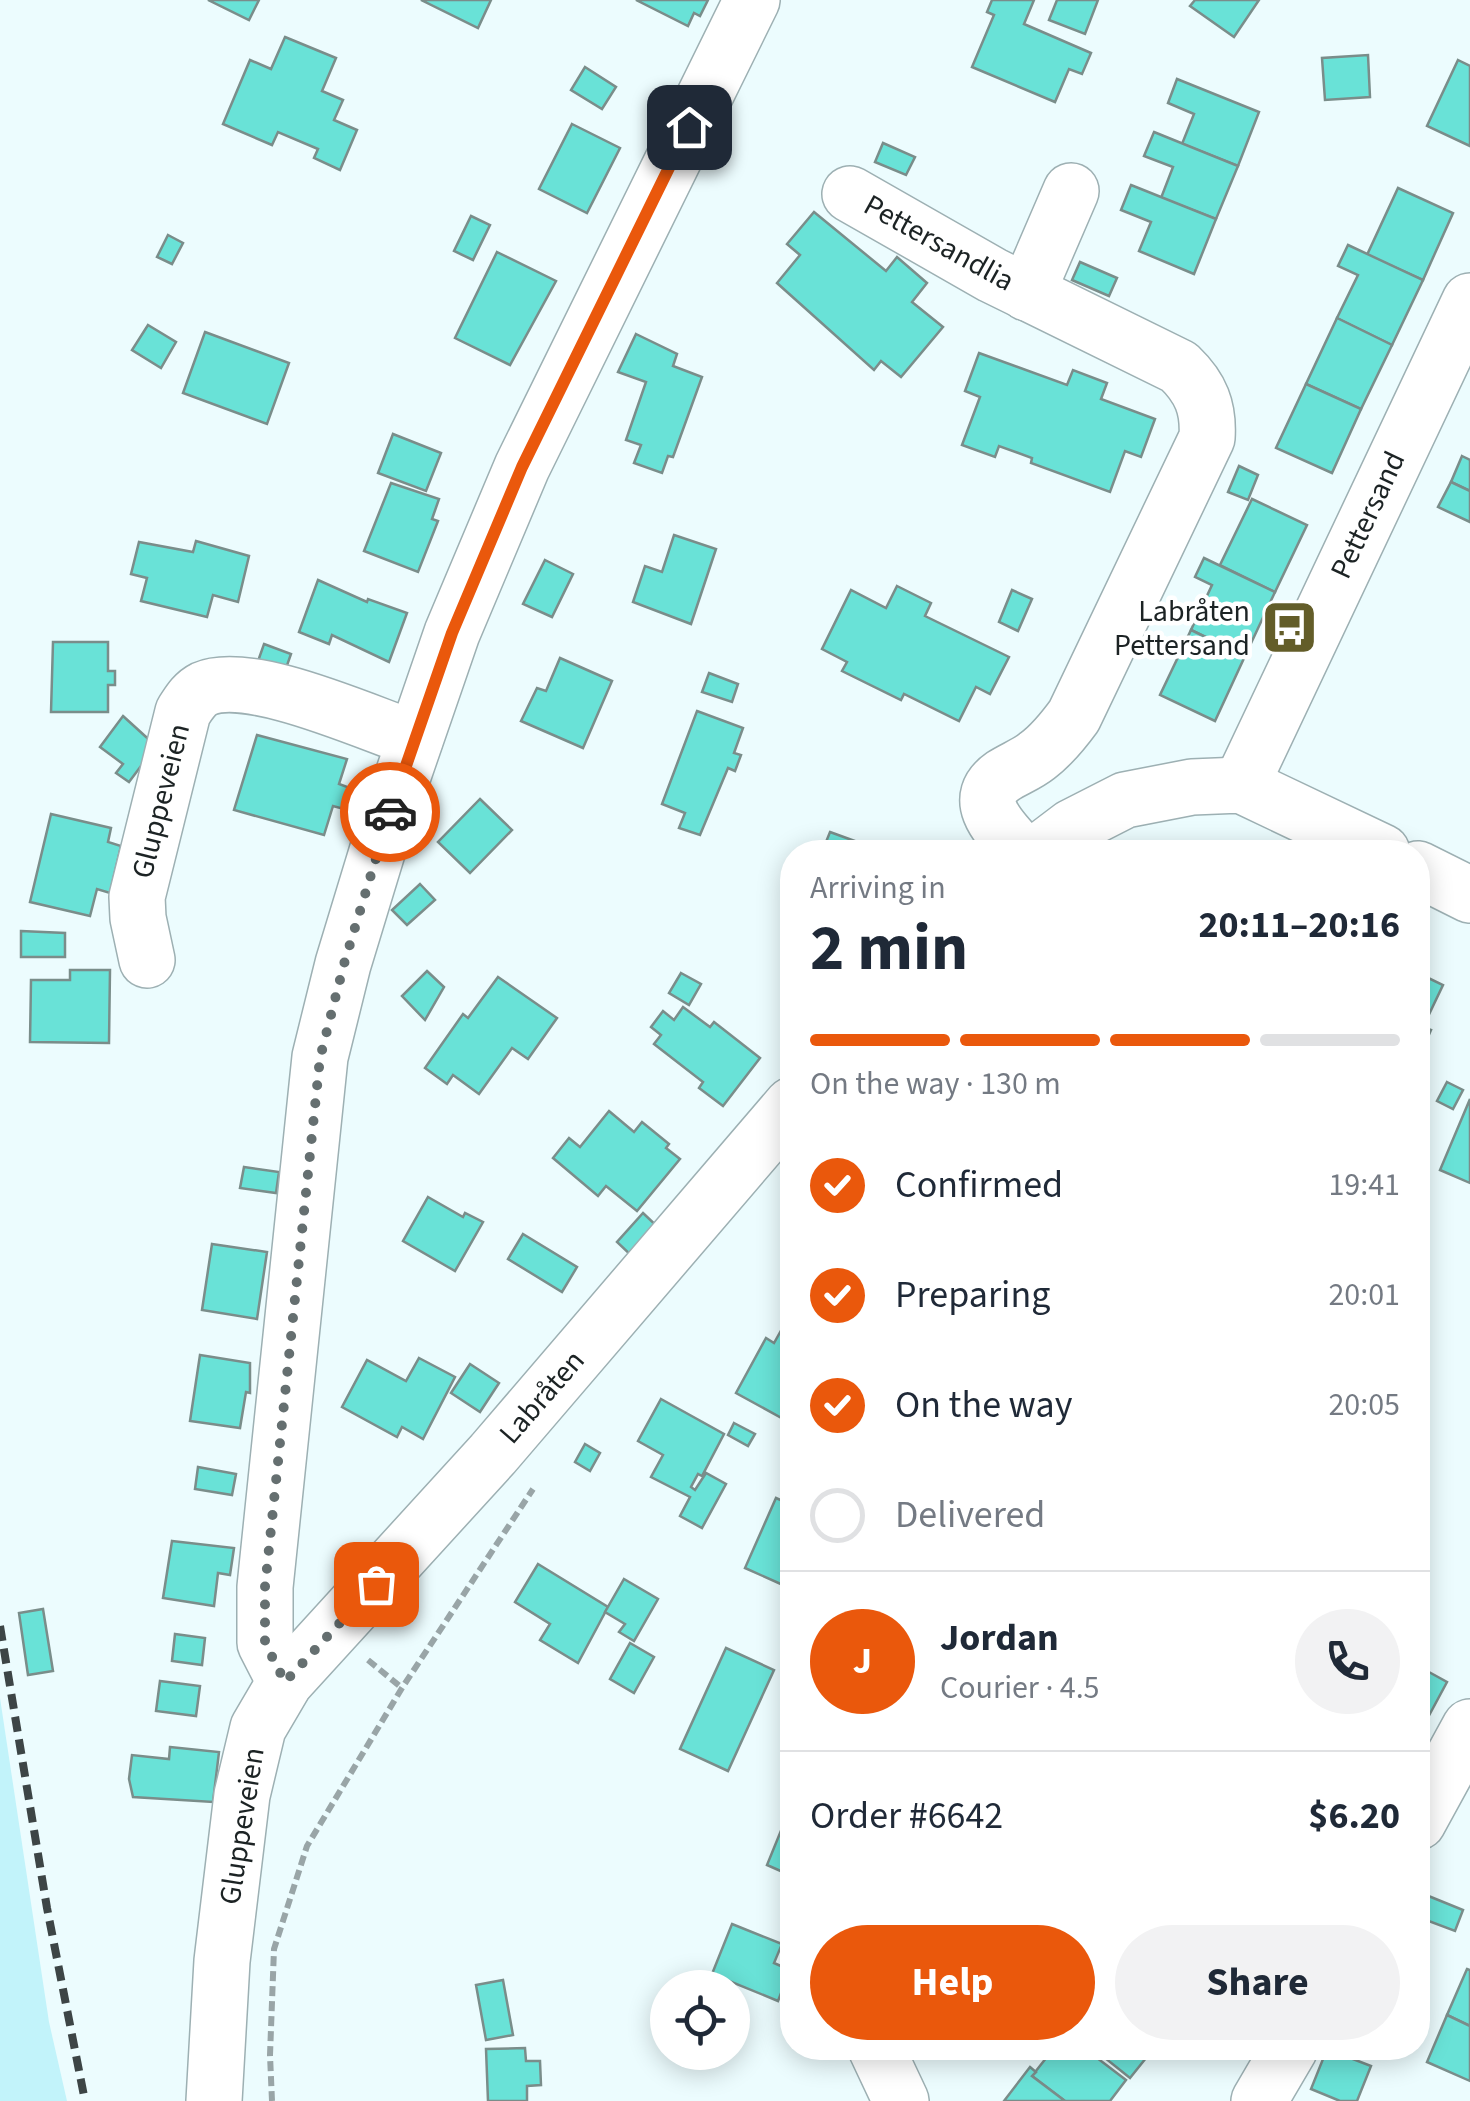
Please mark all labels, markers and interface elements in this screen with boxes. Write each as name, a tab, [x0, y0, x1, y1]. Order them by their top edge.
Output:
pin	[647, 85, 732, 170]
icon: home	[662, 100, 717, 155]
street label: Pettersandlia	[856, 184, 1022, 302]
street label: Pettersand	[1320, 444, 1416, 586]
place label: Labråten Pettersand	[1114, 590, 1250, 667]
bus stop icon: Labråten Pettersand	[1259, 598, 1319, 658]
street label: Gluppeveien	[121, 719, 201, 883]
courier	[340, 762, 440, 862]
icon: car	[363, 785, 418, 840]
text: Arriving in	[810, 865, 946, 911]
text: 20:11–20:16	[1198, 898, 1400, 952]
text: 2 min	[810, 902, 968, 995]
text: On the way · 130 m	[810, 1061, 1061, 1107]
icon: check	[810, 1158, 865, 1213]
text: Confirmed	[895, 1158, 1063, 1212]
text: 19:41	[1328, 1162, 1400, 1208]
icon: check	[810, 1268, 865, 1323]
text: Preparing	[895, 1268, 1050, 1322]
text: 20:01	[1328, 1272, 1400, 1318]
street label: Labråten	[489, 1341, 595, 1453]
icon: check	[810, 1378, 865, 1433]
text: On the way	[895, 1378, 1072, 1432]
text: 20:05	[1328, 1382, 1400, 1428]
text: Delivered	[895, 1488, 1045, 1542]
pin	[334, 1542, 419, 1627]
icon: bag	[349, 1557, 404, 1612]
button: phone	[1295, 1609, 1400, 1714]
text: Jordan	[940, 1611, 1059, 1665]
text: J	[853, 1634, 872, 1688]
text: Courier · 4.5	[940, 1665, 1100, 1711]
street label: Gluppeveien	[208, 1744, 276, 1908]
text: Order #6642	[810, 1789, 1003, 1843]
text: $6.20	[1308, 1789, 1400, 1843]
button: Help	[810, 1925, 1095, 2040]
button: Share	[1115, 1925, 1400, 2040]
map controls	[650, 1970, 750, 2070]
button: locate	[650, 1970, 750, 2070]

